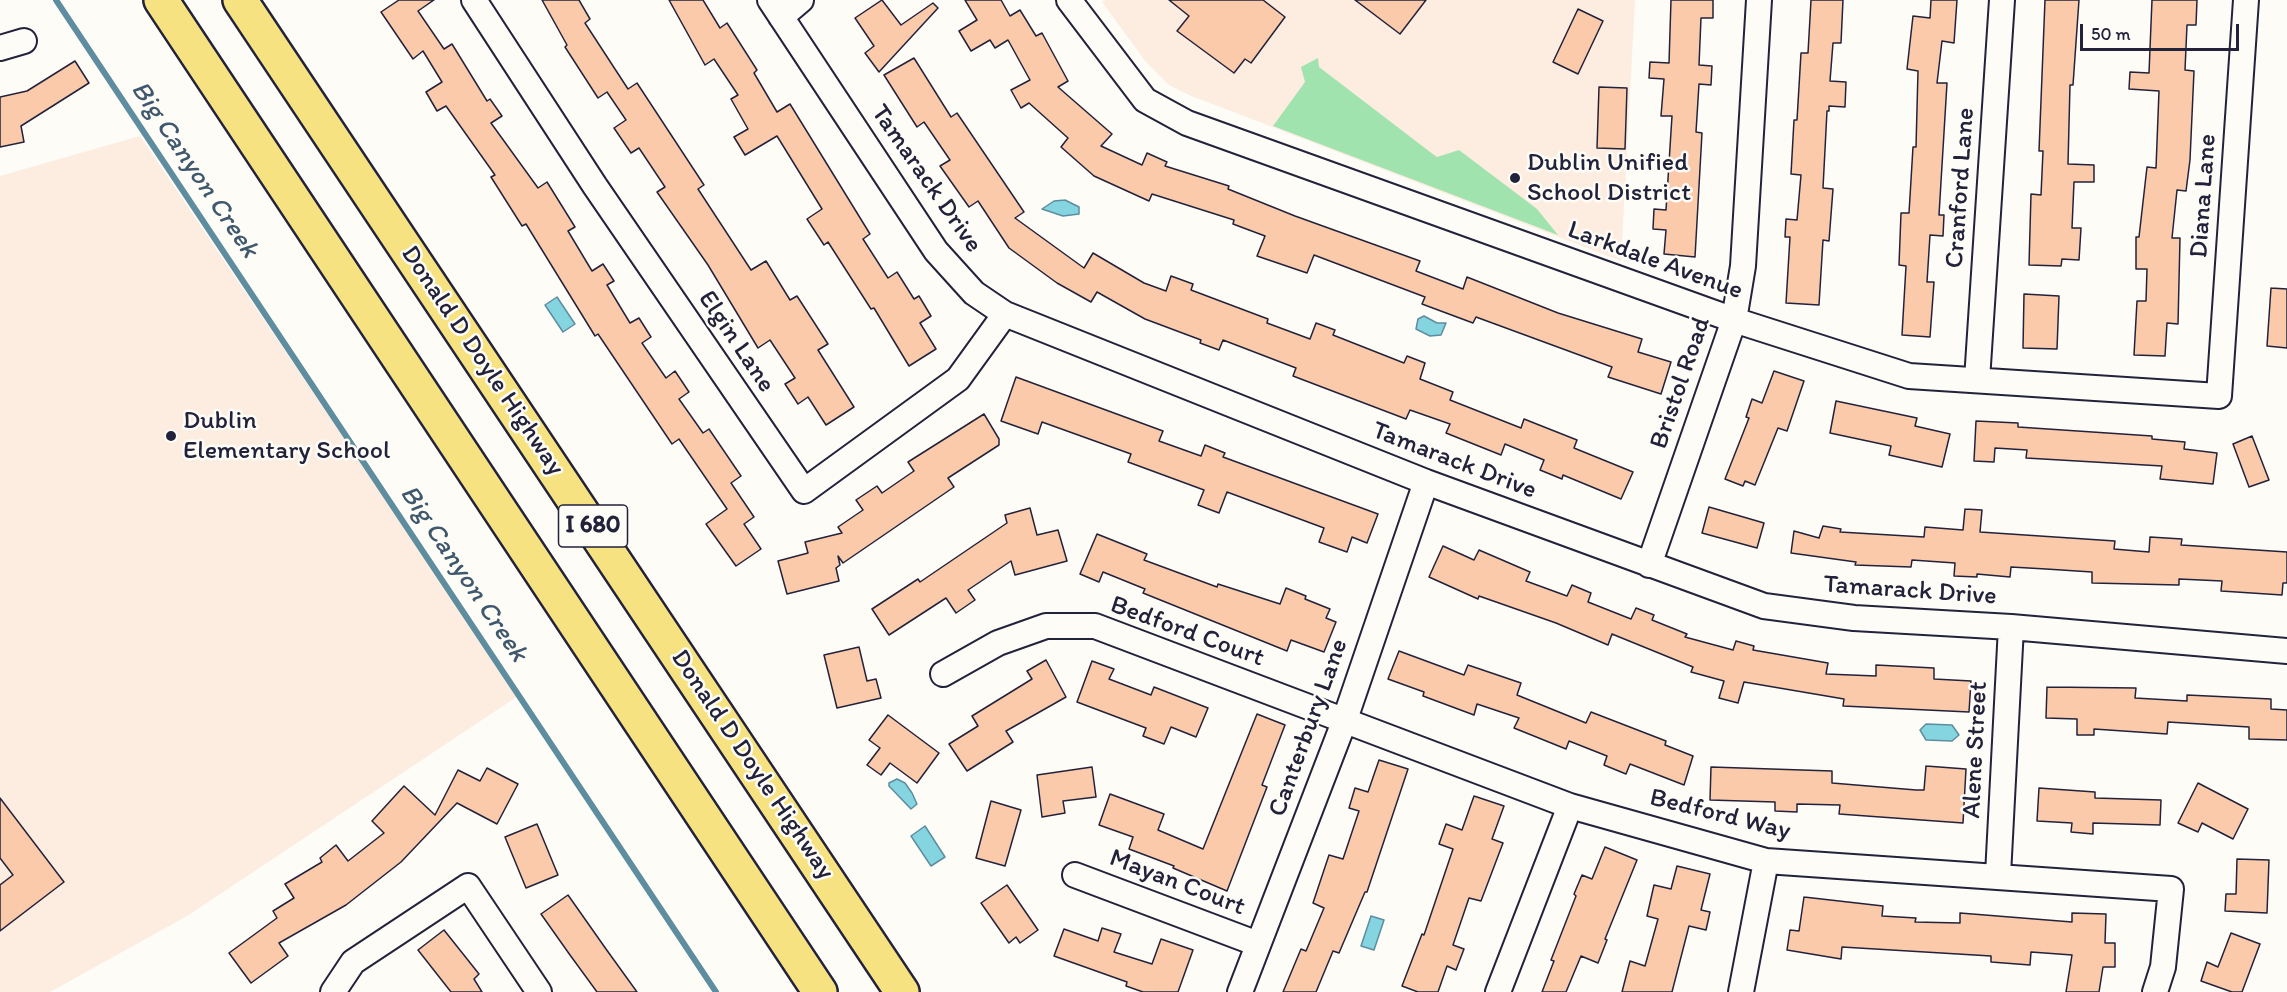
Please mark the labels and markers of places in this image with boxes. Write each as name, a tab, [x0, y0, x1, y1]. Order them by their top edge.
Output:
place label: Dublin Unified School District	[1527, 147, 1691, 208]
marker: Dublin Unified School District	[1508, 171, 1522, 185]
place label: Dublin Elementary School	[183, 405, 390, 466]
marker: Dublin Elementary School	[164, 429, 178, 443]

